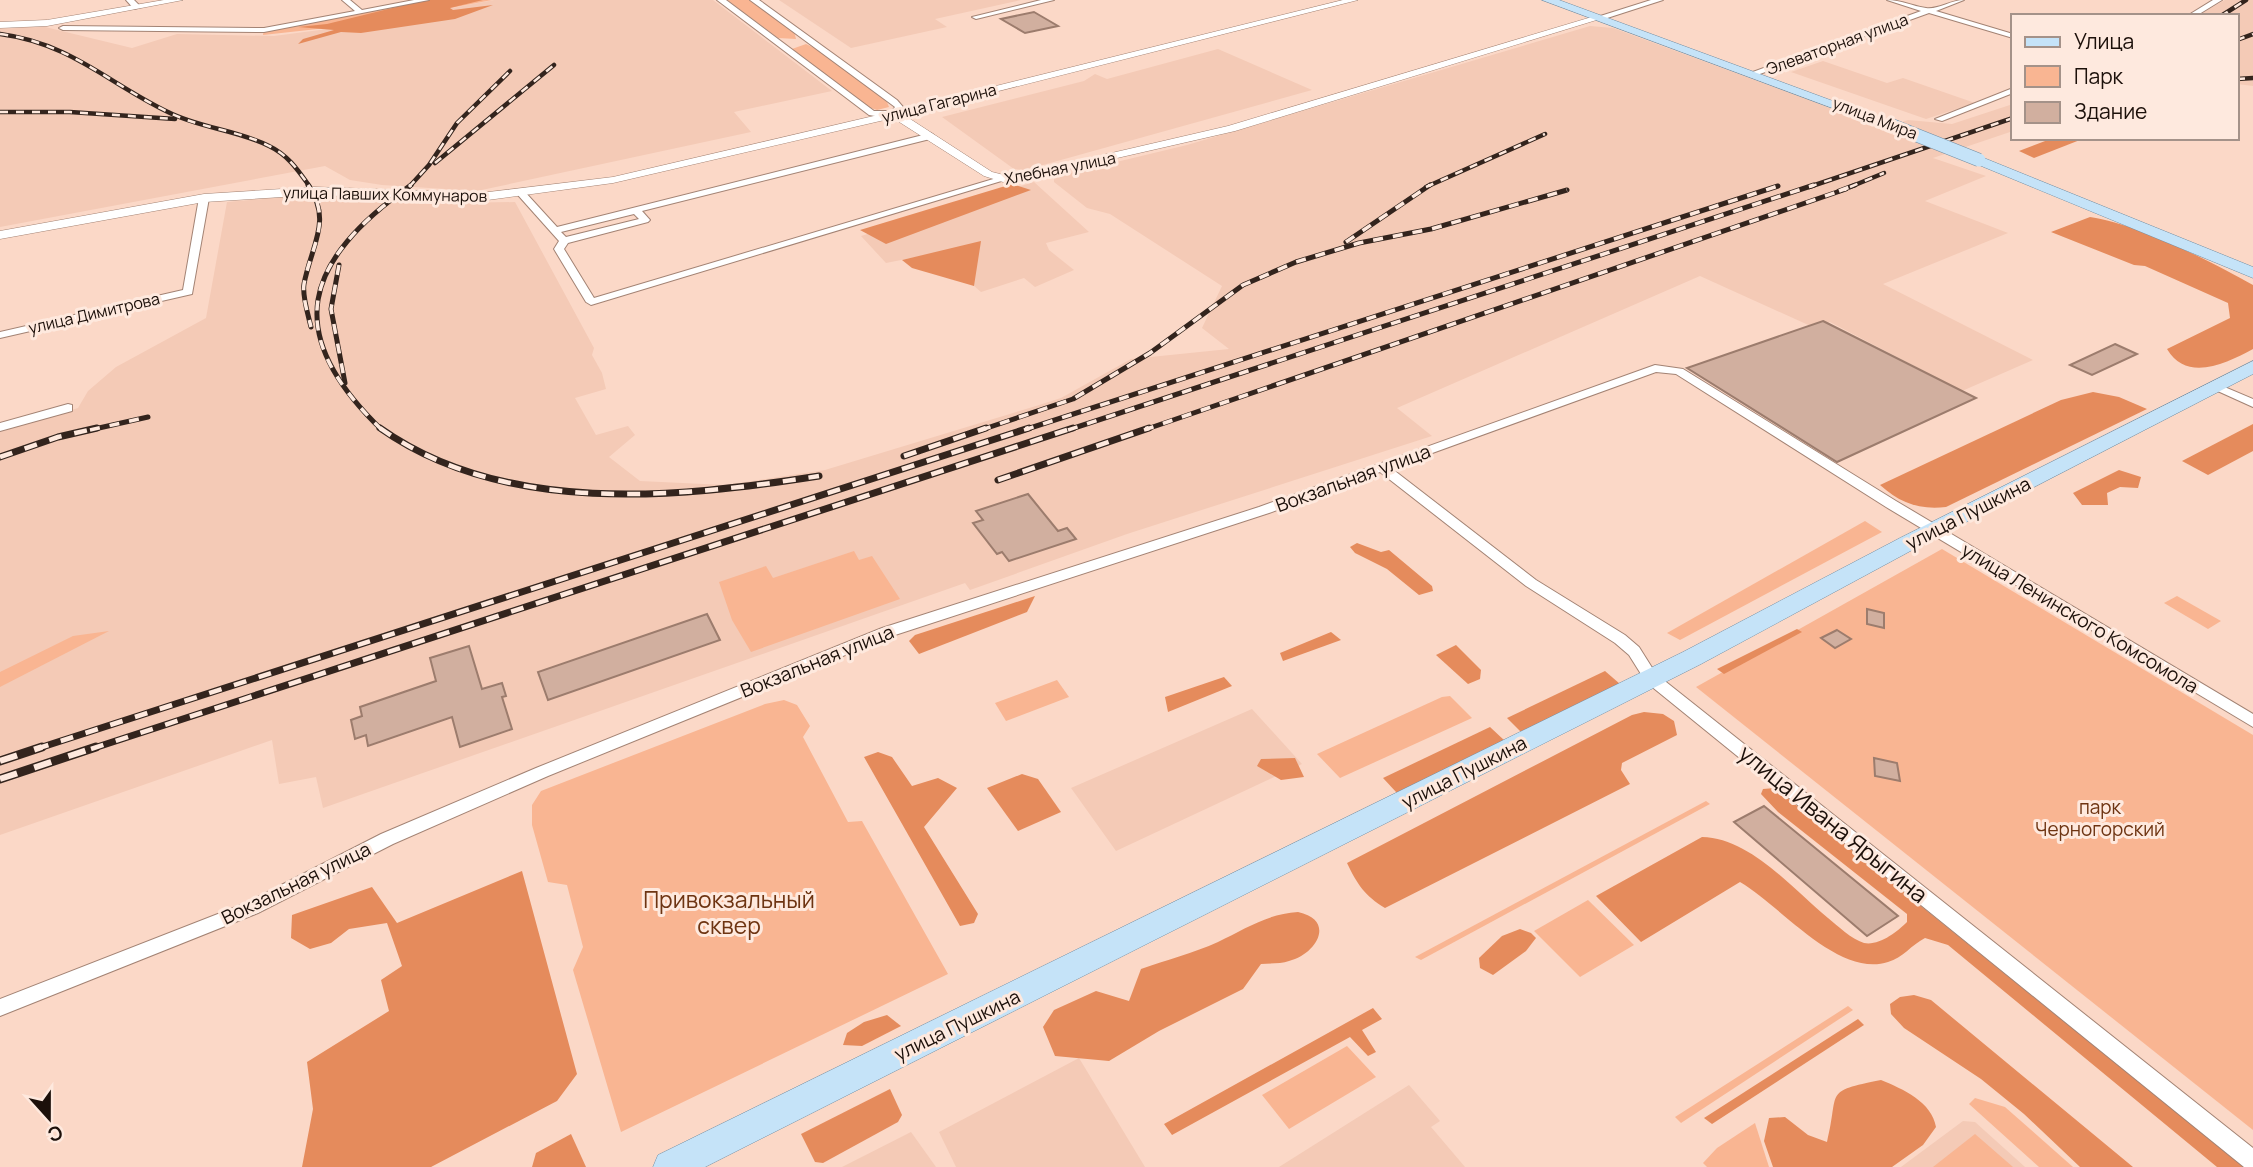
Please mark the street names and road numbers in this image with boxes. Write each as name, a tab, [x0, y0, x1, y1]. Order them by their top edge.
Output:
street label: Элеваторная улица	[1763, 8, 1911, 80]
street label: улица Гагарина	[879, 78, 999, 128]
street label: улица Мира	[1829, 92, 1921, 144]
street label: Хлебная улица	[1003, 146, 1117, 190]
street label: улица Павших Коммунаров	[283, 181, 488, 207]
street label: улица Димитрова	[26, 287, 162, 339]
street label: Вокзальная улица	[1272, 438, 1434, 518]
street label: улица Пушкина	[1901, 470, 2035, 556]
street label: улица Ленинского Комсомола	[1957, 537, 2203, 699]
street label: Вокзальная улица	[737, 618, 897, 704]
street label: улица Пушкина	[1397, 729, 1531, 815]
street label: улица Ивана Ярыгина	[1732, 737, 1935, 910]
street label: Вокзальная улица	[217, 836, 375, 930]
street label: улица Пушкина	[890, 983, 1024, 1067]

